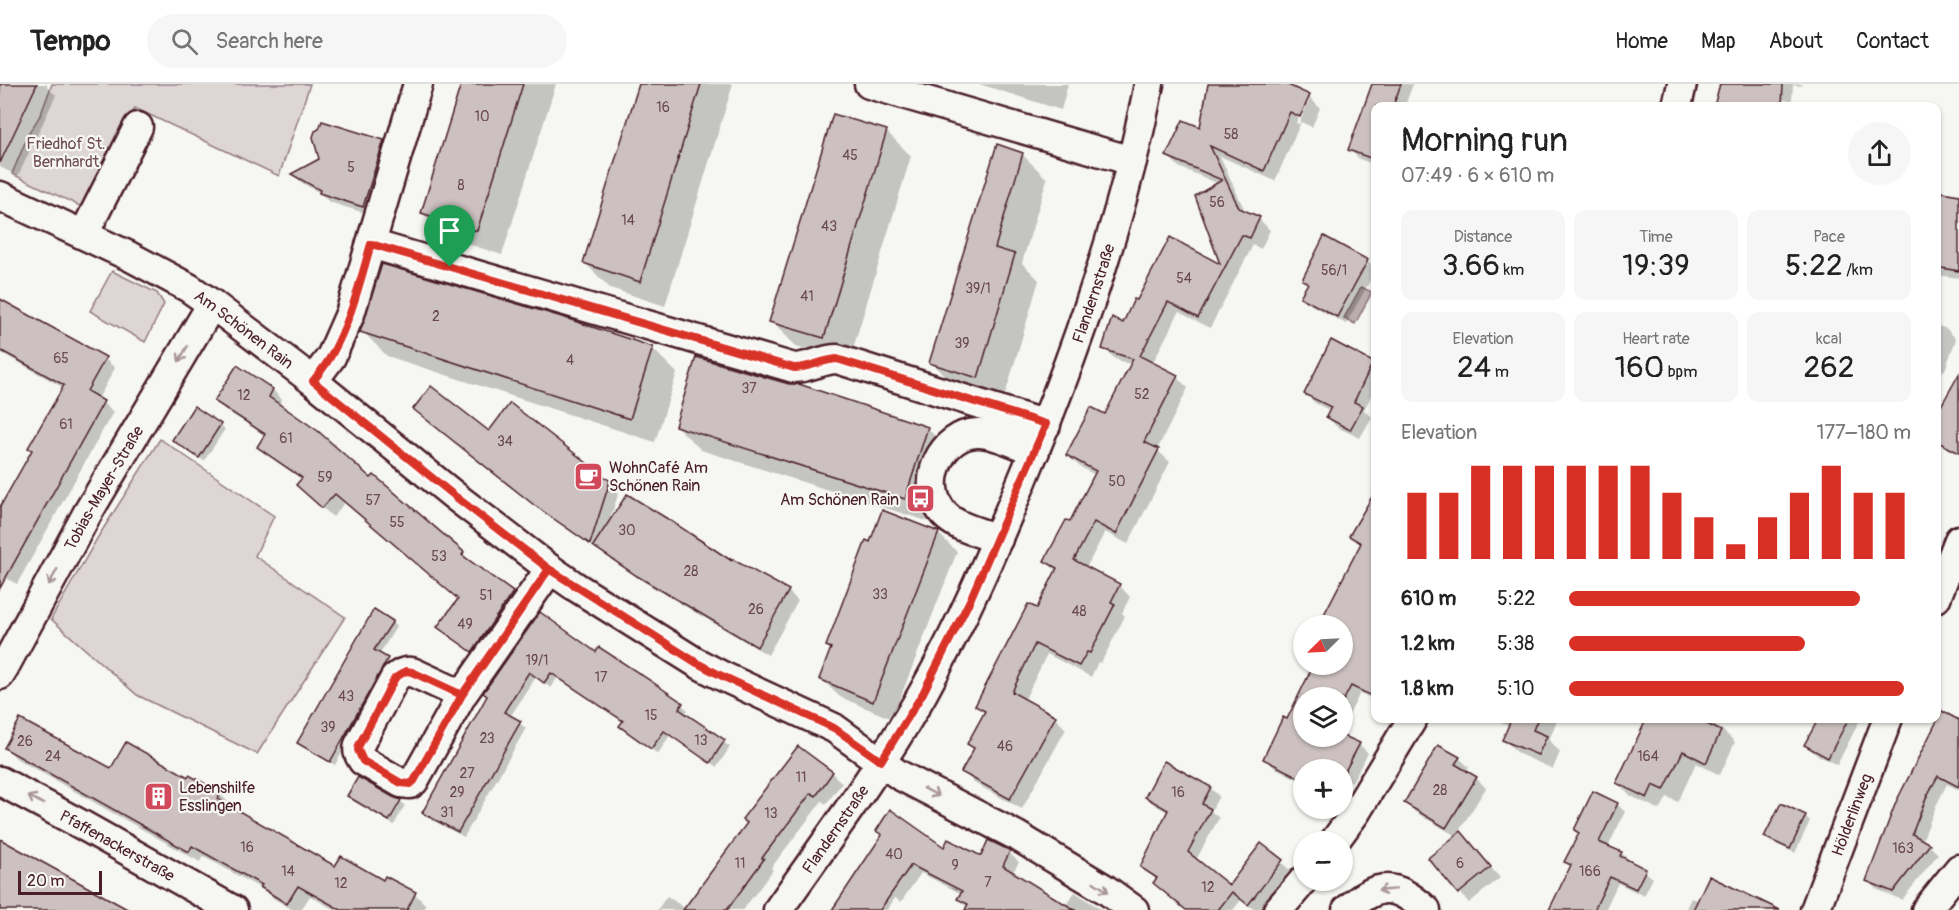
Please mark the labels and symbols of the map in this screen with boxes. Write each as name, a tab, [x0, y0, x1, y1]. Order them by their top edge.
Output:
house number: 16	[656, 99, 670, 116]
house number: 10	[474, 108, 490, 125]
house number: 58	[1224, 126, 1238, 143]
park label: Friedhof St. Bernhardt	[26, 134, 106, 172]
house number: 45	[842, 147, 858, 164]
house number: 5	[347, 159, 355, 176]
house number: 8	[457, 177, 465, 194]
house number: 56	[1209, 194, 1225, 211]
pin	[424, 205, 475, 267]
house number: 14	[621, 212, 635, 229]
house number: 43	[821, 218, 837, 235]
street label: Flandernstraße	[1068, 241, 1120, 346]
house number: 56/1	[1321, 262, 1347, 279]
house number: 54	[1176, 270, 1192, 287]
house number: 39/1	[965, 280, 991, 297]
street label: Am Schönen Rain	[190, 286, 297, 374]
house number: 41	[800, 288, 814, 305]
house number: 2	[432, 308, 440, 325]
house number: 39	[954, 335, 970, 352]
one-way arrow	[177, 345, 189, 362]
house number: 65	[53, 350, 69, 367]
house number: 4	[566, 352, 574, 369]
house number: 37	[741, 380, 757, 397]
house number: 52	[1134, 386, 1150, 403]
house number: 12	[237, 387, 251, 404]
house number: 61	[59, 416, 73, 433]
street label: Tobias-Mayer-Straße	[60, 422, 148, 554]
house number: 61	[279, 430, 293, 447]
house number: 34	[497, 433, 513, 450]
place label: WohnCafé Am Schönen Rain	[609, 458, 708, 496]
cafe icon: WohnCafé Am Schönen Rain	[572, 460, 604, 492]
house number: 59	[318, 469, 332, 486]
house number: 50	[1108, 473, 1126, 490]
bus stop icon: Am Schönen Rain	[904, 483, 936, 515]
place label: Am Schönen Rain	[780, 490, 899, 510]
house number: 57	[366, 492, 381, 509]
house number: 55	[389, 514, 405, 531]
house number: 30	[618, 522, 636, 539]
house number: 53	[431, 548, 447, 565]
house number: 28	[684, 563, 698, 580]
one-way arrow	[47, 568, 59, 585]
house number: 33	[872, 586, 888, 603]
house number: 51	[479, 587, 493, 604]
house number: 26	[748, 601, 764, 618]
house number: 48	[1071, 603, 1087, 620]
north arrow	[1293, 615, 1353, 675]
house number: 49	[457, 616, 473, 633]
house number: 19/1	[525, 652, 549, 669]
house number: 17	[595, 669, 608, 686]
house number: 43	[338, 688, 354, 705]
house number: 15	[644, 707, 658, 724]
house number: 39	[320, 719, 336, 736]
house number: 23	[479, 730, 495, 747]
house number: 13	[694, 732, 708, 749]
house number: 26	[17, 733, 33, 750]
house number: 46	[997, 738, 1013, 755]
house number: 24	[45, 748, 61, 765]
house number: 164	[1637, 748, 1659, 765]
house number: 27	[459, 765, 475, 782]
house number: 11	[796, 769, 806, 786]
street label: Hölderlinweg	[1827, 771, 1877, 859]
place label: Lebenshilfe Esslingen	[179, 778, 255, 816]
building icon: Lebenshilfe Esslingen	[142, 780, 174, 812]
street label: Flandernstraße	[798, 782, 874, 878]
house number: 28	[1433, 782, 1447, 799]
house number: 29	[449, 784, 465, 801]
house number: 16	[1171, 784, 1185, 801]
one-way arrow	[921, 787, 939, 798]
one-way arrow	[27, 794, 45, 805]
house number: 31	[440, 804, 454, 821]
house number: 13	[764, 805, 778, 822]
street label: Pfaffenackerstraße	[56, 806, 178, 886]
house number: 16	[240, 839, 254, 856]
house number: 163	[1892, 840, 1914, 857]
house number: 40	[885, 846, 903, 863]
house number: 11	[735, 855, 745, 872]
house number: 6	[1456, 855, 1464, 872]
house number: 9	[951, 857, 959, 874]
house number: 14	[281, 863, 295, 880]
house number: 166	[1579, 863, 1601, 880]
scale bar	[18, 868, 102, 896]
house number: 7	[984, 874, 992, 891]
house number: 12	[334, 875, 348, 892]
house number: 12	[1201, 879, 1215, 896]
one-way arrow	[1092, 881, 1109, 893]
one-way arrow	[1377, 885, 1397, 896]

